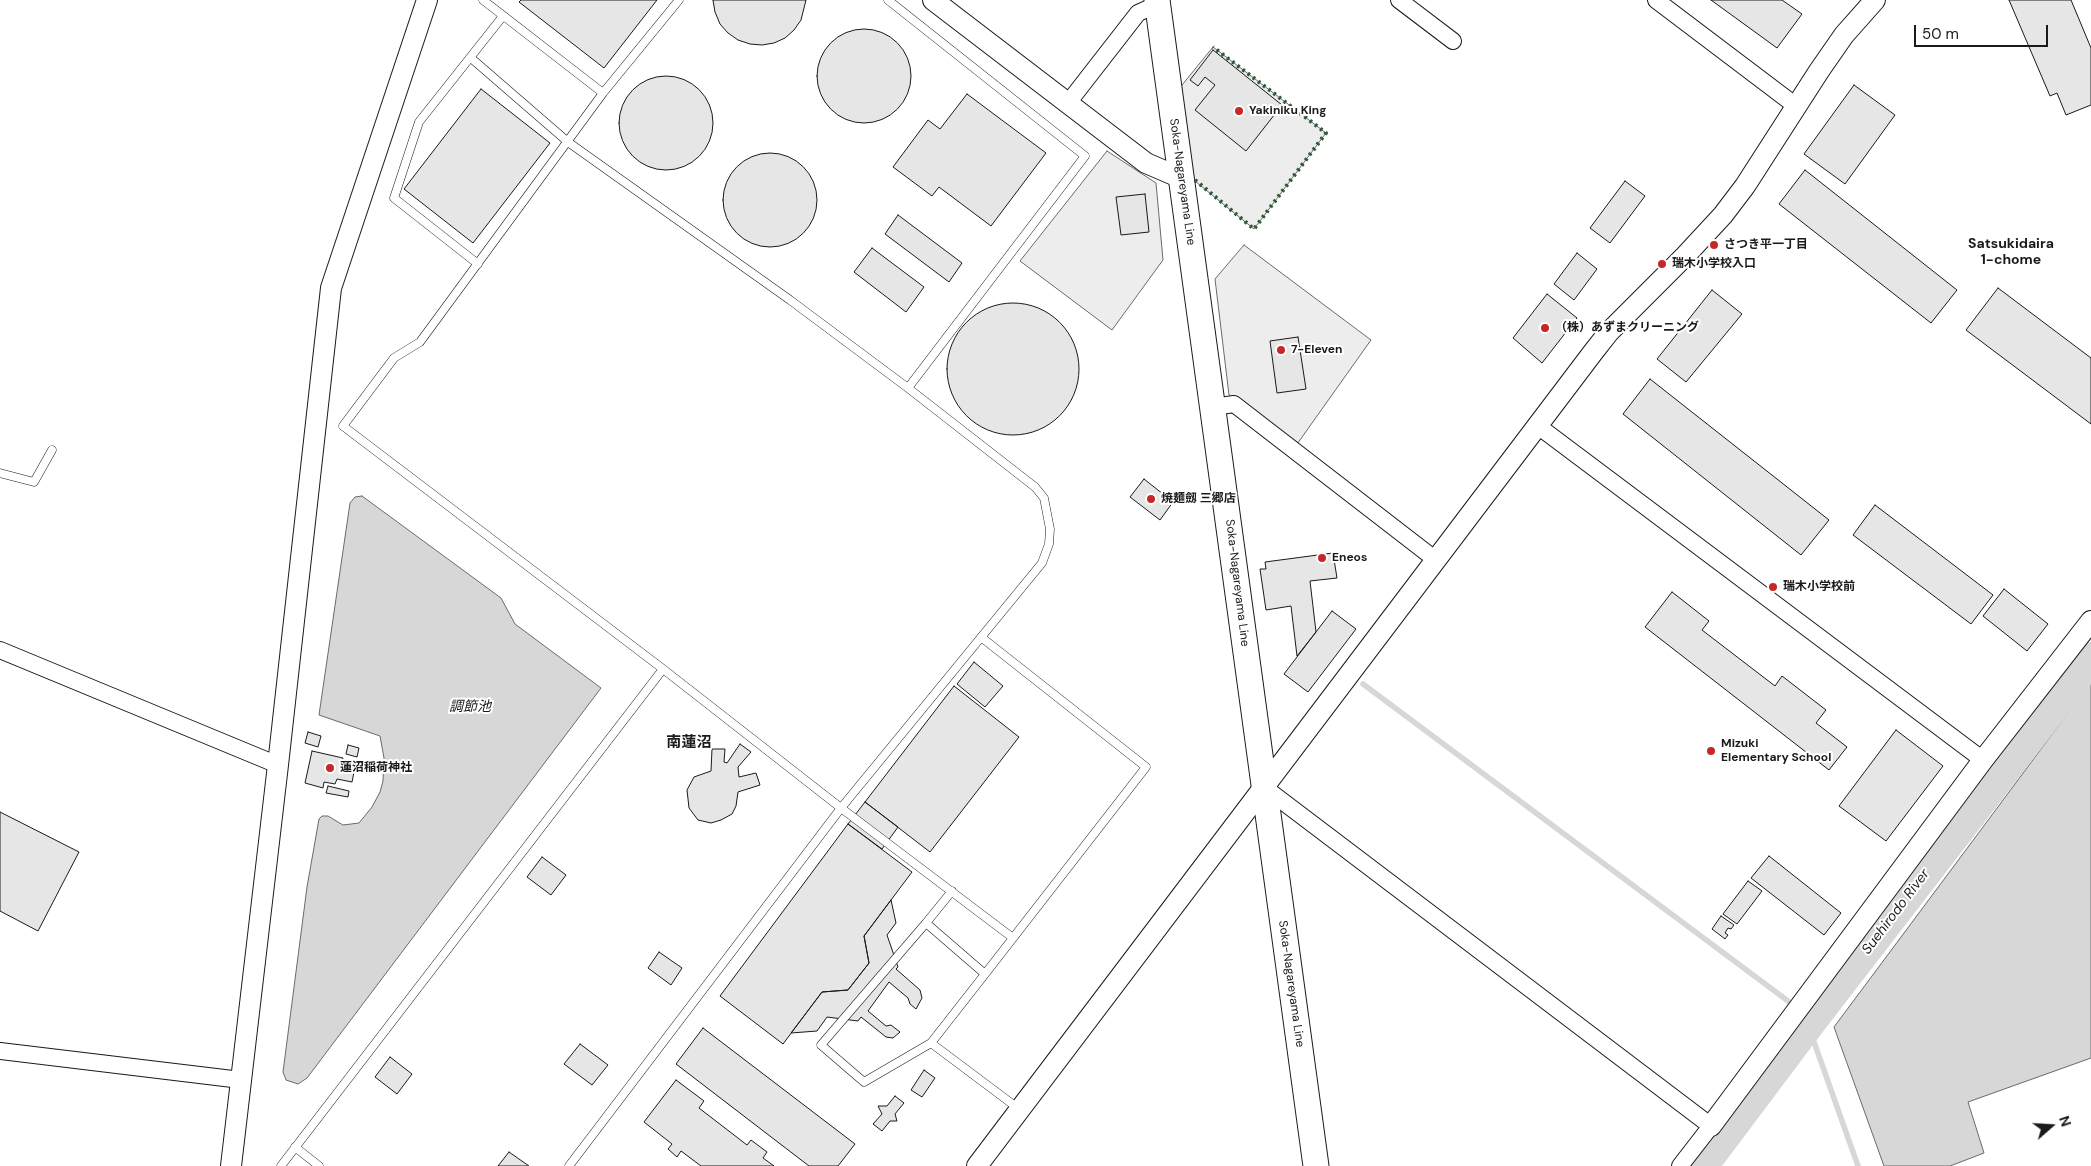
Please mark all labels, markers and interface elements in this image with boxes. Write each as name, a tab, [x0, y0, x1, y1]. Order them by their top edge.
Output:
scale bar	[1916, 15, 2050, 47]
text: 50 m	[1922, 24, 1959, 44]
place label: Yakiniku King	[1249, 104, 1326, 118]
marker: Yakiniku King	[1233, 105, 1245, 117]
street label: Soka-Nagareyama Line	[1166, 118, 1198, 246]
district label: Satsukidaira 1-chome	[1968, 236, 2054, 268]
place label: さつき平一丁目	[1724, 238, 1808, 252]
marker: さつき平一丁目	[1708, 239, 1720, 251]
place label: 瑞木小学校入口	[1672, 257, 1756, 271]
marker: 瑞木小学校入口	[1656, 258, 1668, 270]
place label: （株）あずまクリーニング	[1555, 321, 1699, 335]
marker: （株）あずまクリーニング	[1539, 322, 1551, 334]
place label: 7-Eleven	[1291, 343, 1343, 357]
marker: 7-Eleven	[1275, 344, 1287, 356]
place label: 焼麺劔 三郷店	[1161, 492, 1236, 506]
marker: 焼麺劔 三郷店	[1145, 493, 1157, 505]
street label: Soka-Nagareyama Line	[1222, 519, 1252, 647]
place label: Eneos	[1332, 551, 1367, 565]
marker: Eneos	[1316, 552, 1328, 564]
place label: 瑞木小学校前	[1783, 580, 1855, 594]
marker: 瑞木小学校前	[1767, 581, 1779, 593]
water label: 調節池	[449, 699, 491, 715]
district label: 南蓮沼	[667, 734, 711, 752]
place label: Mizuki Elementary School	[1721, 737, 1831, 765]
marker: Mizuki Elementary School	[1705, 745, 1717, 757]
place label: 蓮沼稲荷神社	[340, 761, 412, 775]
marker: 蓮沼稲荷神社	[324, 762, 336, 774]
water label: Suehirodo River	[1859, 866, 1933, 958]
street label: Soka-Nagareyama Line	[1275, 920, 1307, 1048]
north arrow	[2026, 1101, 2076, 1151]
text: N	[2055, 1113, 2075, 1129]

